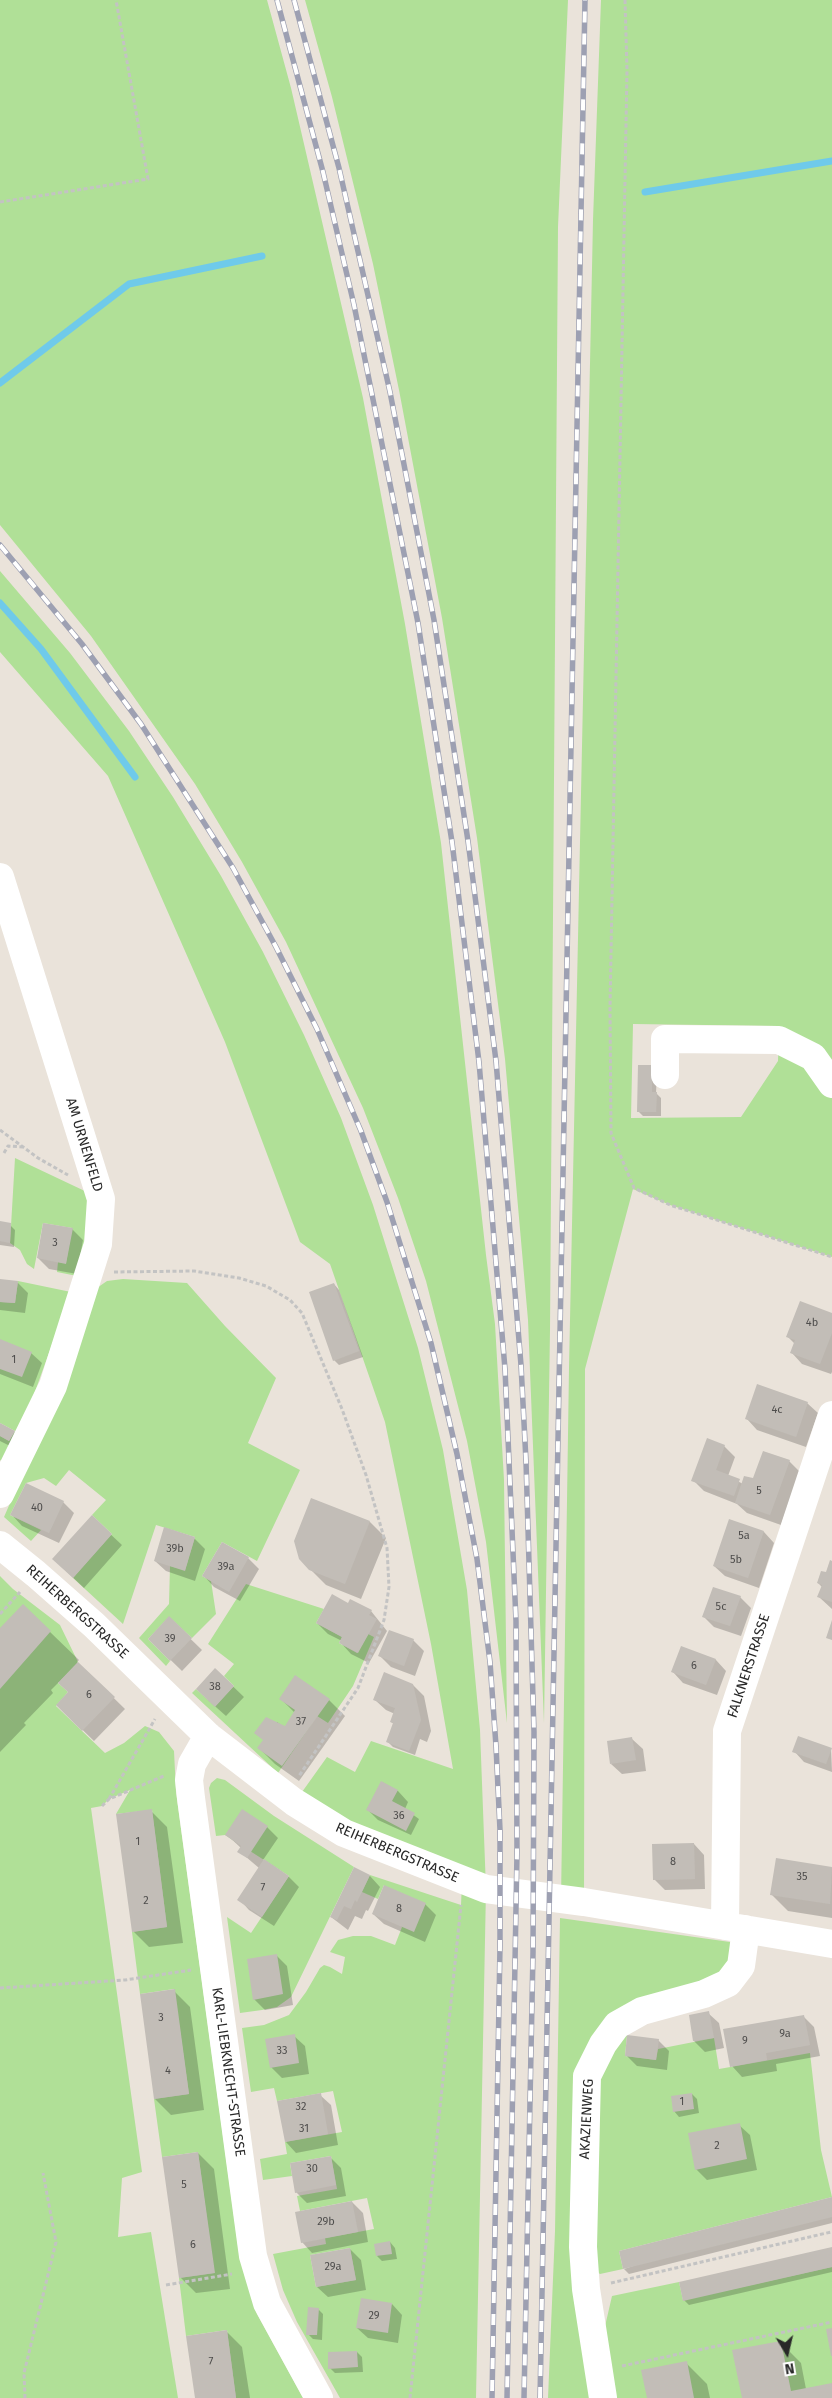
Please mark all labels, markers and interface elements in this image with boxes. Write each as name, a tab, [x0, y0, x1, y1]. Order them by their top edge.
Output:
street label: AM URNENFELD	[62, 1096, 106, 1194]
house number: 3	[52, 1236, 58, 1250]
house number: 4b	[806, 1316, 818, 1330]
house number: 1	[12, 1353, 16, 1367]
house number: 4c	[771, 1403, 783, 1417]
house number: 5	[756, 1484, 762, 1498]
house number: 40	[31, 1501, 43, 1515]
house number: 5a	[738, 1529, 750, 1543]
house number: 39b	[166, 1542, 184, 1556]
house number: 5b	[730, 1553, 742, 1567]
house number: 39a	[217, 1560, 235, 1574]
street label: REIHERBERGSTRASSE	[22, 1561, 132, 1663]
house number: 5c	[716, 1600, 726, 1614]
street label: FALKNERSTRASSE	[724, 1612, 774, 1720]
house number: 39	[164, 1632, 176, 1646]
house number: 6	[691, 1659, 697, 1673]
house number: 38	[209, 1680, 221, 1694]
house number: 6	[86, 1688, 92, 1702]
house number: 37	[296, 1715, 306, 1729]
house number: 36	[393, 1809, 405, 1823]
street label: REIHERBERGSTRASSE	[333, 1819, 461, 1887]
house number: 1	[136, 1835, 140, 1849]
house number: 8	[670, 1855, 676, 1869]
house number: 35	[797, 1870, 807, 1884]
house number: 7	[261, 1881, 265, 1895]
house number: 2	[143, 1894, 149, 1908]
house number: 8	[396, 1902, 402, 1916]
street label: KARL-LIEBKNECHT-STRASSE	[208, 1986, 248, 2158]
house number: 3	[158, 2011, 164, 2025]
house number: 9a	[779, 2027, 791, 2041]
house number: 9	[742, 2034, 748, 2048]
house number: 33	[277, 2044, 287, 2058]
house number: 4	[165, 2064, 171, 2078]
street label: AKAZIENWEG	[577, 2078, 597, 2160]
house number: 1	[680, 2095, 684, 2109]
house number: 32	[296, 2100, 306, 2114]
house number: 31	[299, 2122, 309, 2136]
house number: 2	[714, 2139, 720, 2153]
house number: 30	[306, 2162, 318, 2176]
house number: 5	[181, 2178, 187, 2192]
house number: 29b	[317, 2215, 335, 2229]
house number: 6	[190, 2238, 196, 2252]
house number: 29a	[325, 2260, 341, 2274]
house number: 29	[368, 2309, 380, 2323]
north arrow	[762, 2328, 812, 2378]
house number: 7	[209, 2355, 213, 2369]
text: N	[784, 2359, 795, 2377]

